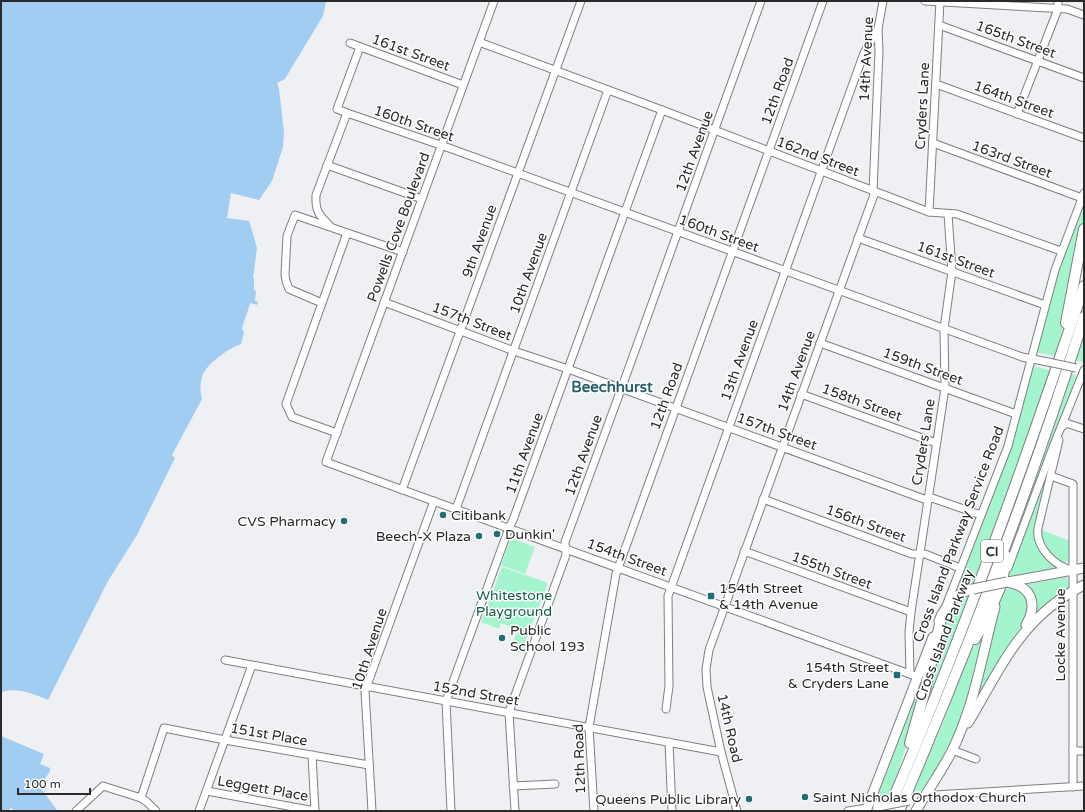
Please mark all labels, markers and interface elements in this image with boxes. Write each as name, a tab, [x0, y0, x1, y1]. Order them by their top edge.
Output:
street label: 14th Avenue	[856, 16, 877, 102]
street label: 165th Street	[973, 17, 1059, 62]
street label: 161st Street	[369, 30, 453, 75]
street label: 12th Road	[757, 55, 797, 127]
street label: Cryders Lane	[912, 62, 933, 150]
street label: 164th Street	[971, 77, 1057, 122]
street label: 160th Street	[371, 102, 457, 145]
street label: 12th Avenue	[672, 108, 717, 194]
street label: 162nd Street	[774, 133, 862, 180]
street label: 163rd Street	[969, 137, 1055, 182]
street label: Powells Cove Boulevard	[363, 150, 433, 304]
street label: 9th Avenue	[458, 202, 501, 280]
street label: 160th Street	[676, 211, 762, 256]
street label: 10th Avenue	[506, 230, 551, 316]
street label: 161st Street	[914, 237, 998, 282]
street label: 157th Street	[430, 298, 515, 345]
street label: 13th Avenue	[717, 317, 762, 403]
street label: 14th Avenue	[774, 328, 819, 414]
street label: 159th Street	[880, 344, 966, 389]
street label: 12th Road	[646, 360, 686, 432]
district label: Beechhurst	[571, 378, 653, 396]
street label: 158th Street	[819, 380, 905, 425]
street label: Cryders Lane	[908, 398, 939, 487]
street label: 157th Street	[734, 409, 820, 454]
street label: 11th Avenue	[502, 410, 547, 496]
street label: 12th Avenue	[561, 412, 606, 498]
street label: Cross Island Parkway Service Road	[909, 424, 1007, 644]
street label: 156th Street	[823, 501, 909, 546]
place label: Citibank	[451, 507, 506, 524]
marker: Citibank	[438, 510, 448, 520]
place label: CVS Pharmacy	[238, 513, 336, 530]
marker: CVS Pharmacy	[339, 516, 349, 526]
place label: Dunkin'	[505, 526, 555, 543]
place label: Beech-X Plaza	[376, 528, 471, 545]
marker: Dunkin'	[492, 529, 502, 539]
marker: Beech-X Plaza	[474, 531, 484, 541]
street label: 154th Street	[584, 535, 670, 580]
road number: CI	[981, 540, 1003, 562]
street label: 155th Street	[789, 548, 875, 593]
street label: Cross Island Parkway	[911, 567, 977, 703]
place label: 154th Street & 14th Avenue	[719, 580, 818, 613]
park label: Whitestone Playground	[476, 587, 552, 620]
street label: Locke Avenue	[1052, 588, 1069, 682]
marker: 154th Street & 14th Avenue	[706, 591, 716, 601]
street label: 10th Avenue	[348, 606, 391, 692]
place label: Public School 193	[510, 622, 585, 655]
marker: Public School 193	[497, 633, 507, 643]
place label: 154th Street & Cryders Lane	[788, 659, 890, 692]
marker: 154th Street & Cryders Lane	[892, 670, 902, 680]
street label: 152nd Street	[431, 678, 521, 710]
street label: 14th Road	[713, 692, 746, 764]
street label: 151st Place	[229, 719, 309, 750]
street label: 12th Road	[570, 724, 589, 794]
scale bar	[18, 770, 90, 796]
street label: Leggett Place	[216, 772, 310, 805]
text: 100 m	[24, 777, 61, 791]
place label: Saint Nicholas Orthodox Church	[813, 789, 1026, 806]
place label: Queens Public Library	[595, 791, 741, 808]
marker: Saint Nicholas Orthodox Church	[800, 792, 810, 802]
marker: Queens Public Library	[744, 794, 754, 804]

